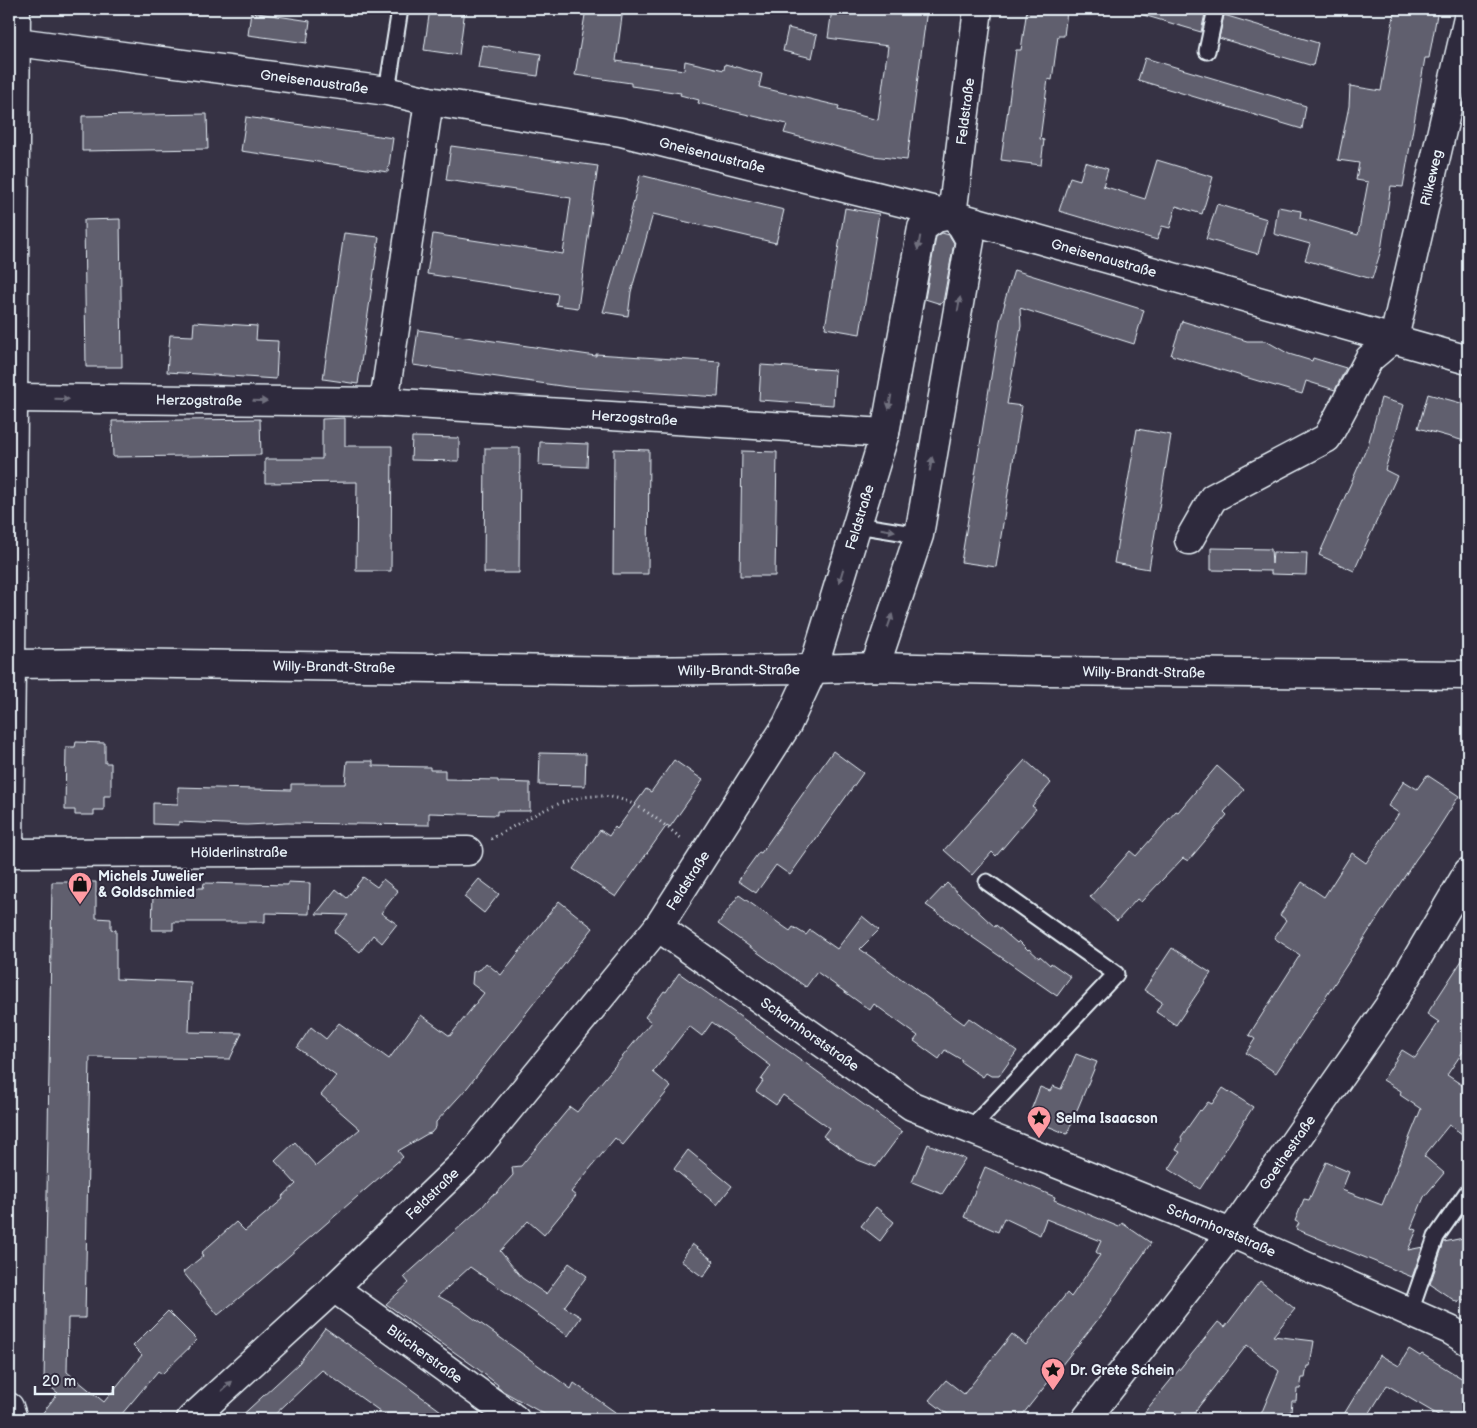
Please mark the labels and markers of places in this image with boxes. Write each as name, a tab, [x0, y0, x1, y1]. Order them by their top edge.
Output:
place label: Michels Juwelier & Goldschmied	[98, 868, 204, 901]
shop icon: Michels Juwelier & Goldschmied	[67, 871, 93, 905]
place icon: Selma Isaacson	[1026, 1105, 1052, 1139]
place label: Selma Isaacson	[1056, 1110, 1158, 1127]
place icon: Dr. Grete Schein	[1040, 1357, 1066, 1391]
place label: Dr. Grete Schein	[1070, 1362, 1174, 1379]

